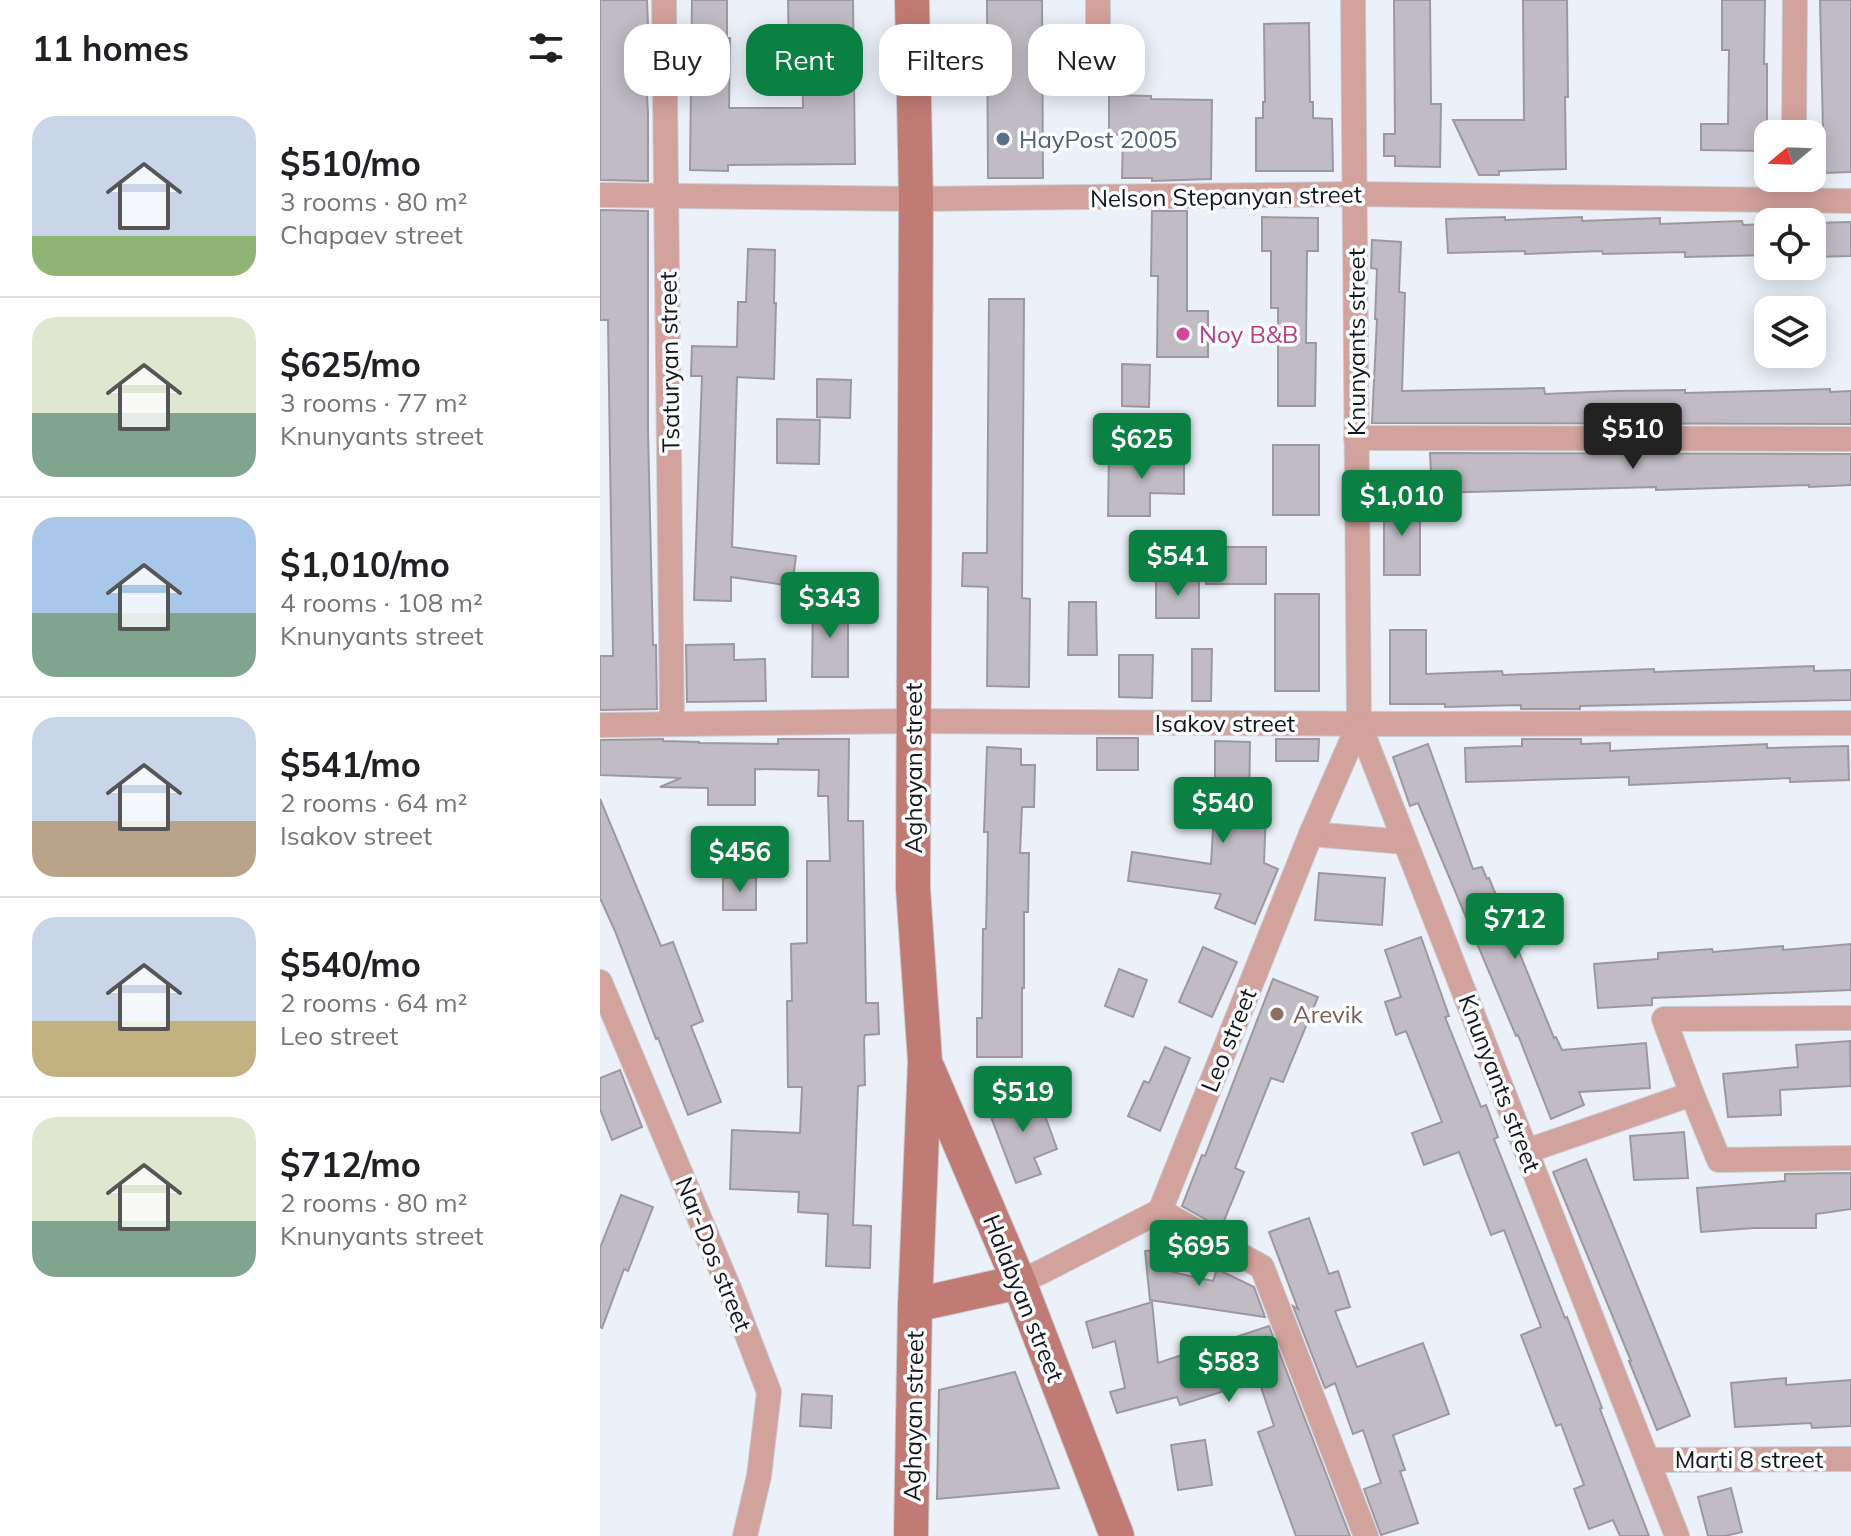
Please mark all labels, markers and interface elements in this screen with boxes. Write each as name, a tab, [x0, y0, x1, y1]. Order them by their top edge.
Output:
chip: Buy	[624, 24, 730, 96]
chip: Rent	[746, 24, 863, 96]
chip: Filters	[879, 24, 1012, 96]
chip: New	[1028, 24, 1145, 96]
icon: filters	[524, 26, 568, 70]
text: 11 homes	[32, 27, 189, 70]
north arrow	[1754, 120, 1826, 192]
map controls	[1754, 120, 1826, 368]
place label: HayPost 2005	[1019, 124, 1177, 154]
marker: HayPost 2005	[994, 130, 1012, 148]
text: $510/mo	[280, 142, 421, 185]
icon: home	[96, 148, 192, 244]
street label: Nelson Stepanyan street	[1090, 179, 1362, 213]
text: 3 rooms · 80 m²	[280, 185, 467, 218]
button: locate	[1754, 208, 1826, 280]
text: Chapaev street	[280, 218, 463, 251]
street label: Knunyants street	[1341, 248, 1371, 436]
street label: Tsaturyan street	[652, 271, 686, 453]
button: layers	[1754, 296, 1826, 368]
place label: Noy B&B	[1199, 319, 1298, 349]
marker: Noy B&B	[1174, 325, 1192, 343]
text: $625/mo	[280, 343, 421, 386]
icon: home	[96, 349, 192, 445]
text: 3 rooms · 77 m²	[280, 386, 467, 419]
pin: $510	[1586, 403, 1680, 471]
text: $510	[1602, 412, 1664, 445]
pin: $625	[1095, 413, 1189, 481]
text: Knunyants street	[280, 419, 484, 452]
text: $625	[1111, 422, 1173, 455]
pin: $1,010	[1337, 470, 1467, 538]
text: $1,010	[1360, 479, 1444, 512]
pin: $541	[1131, 530, 1225, 598]
text: $541	[1147, 539, 1209, 572]
text: $1,010/mo	[280, 543, 450, 586]
icon: home	[96, 549, 192, 645]
pin: $343	[783, 572, 877, 640]
text: $343	[799, 581, 861, 614]
text: 4 rooms · 108 m²	[280, 586, 483, 619]
text: Knunyants street	[280, 619, 484, 652]
street label: Aghayan street	[898, 683, 928, 853]
street label: Isakov street	[1155, 708, 1295, 738]
text: $541/mo	[280, 743, 421, 786]
icon: home	[96, 749, 192, 845]
pin: $540	[1176, 777, 1270, 845]
text: 2 rooms · 64 m²	[280, 786, 467, 819]
text: $540	[1192, 786, 1254, 819]
text: Isakov street	[280, 819, 432, 852]
pin: $456	[693, 826, 787, 894]
text: $456	[709, 835, 771, 868]
pin: $712	[1468, 893, 1562, 961]
text: $712	[1484, 902, 1546, 935]
text: $540/mo	[280, 943, 421, 986]
icon: home	[96, 949, 192, 1045]
street label: Leo street	[1194, 984, 1262, 1096]
text: 2 rooms · 64 m²	[280, 986, 467, 1019]
street label: Knunyants street	[1452, 990, 1548, 1176]
place label: Arevik	[1293, 999, 1364, 1029]
marker: Arevik	[1268, 1005, 1286, 1023]
text: Leo street	[280, 1019, 398, 1052]
pin: $519	[976, 1066, 1070, 1134]
text: $519	[992, 1075, 1054, 1108]
text: $712/mo	[280, 1143, 421, 1186]
icon: home	[96, 1149, 192, 1245]
street label: Nar-Dos street	[669, 1172, 759, 1336]
text: 2 rooms · 80 m²	[280, 1186, 467, 1219]
street label: Halabyan street	[977, 1210, 1071, 1386]
text: Knunyants street	[280, 1219, 484, 1252]
pin: $695	[1152, 1220, 1246, 1288]
text: $695	[1168, 1229, 1230, 1262]
street label: Aghayan street	[897, 1330, 929, 1502]
pin: $583	[1182, 1336, 1276, 1404]
text: $583	[1198, 1345, 1260, 1378]
street label: Marti 8 street	[1675, 1444, 1823, 1474]

